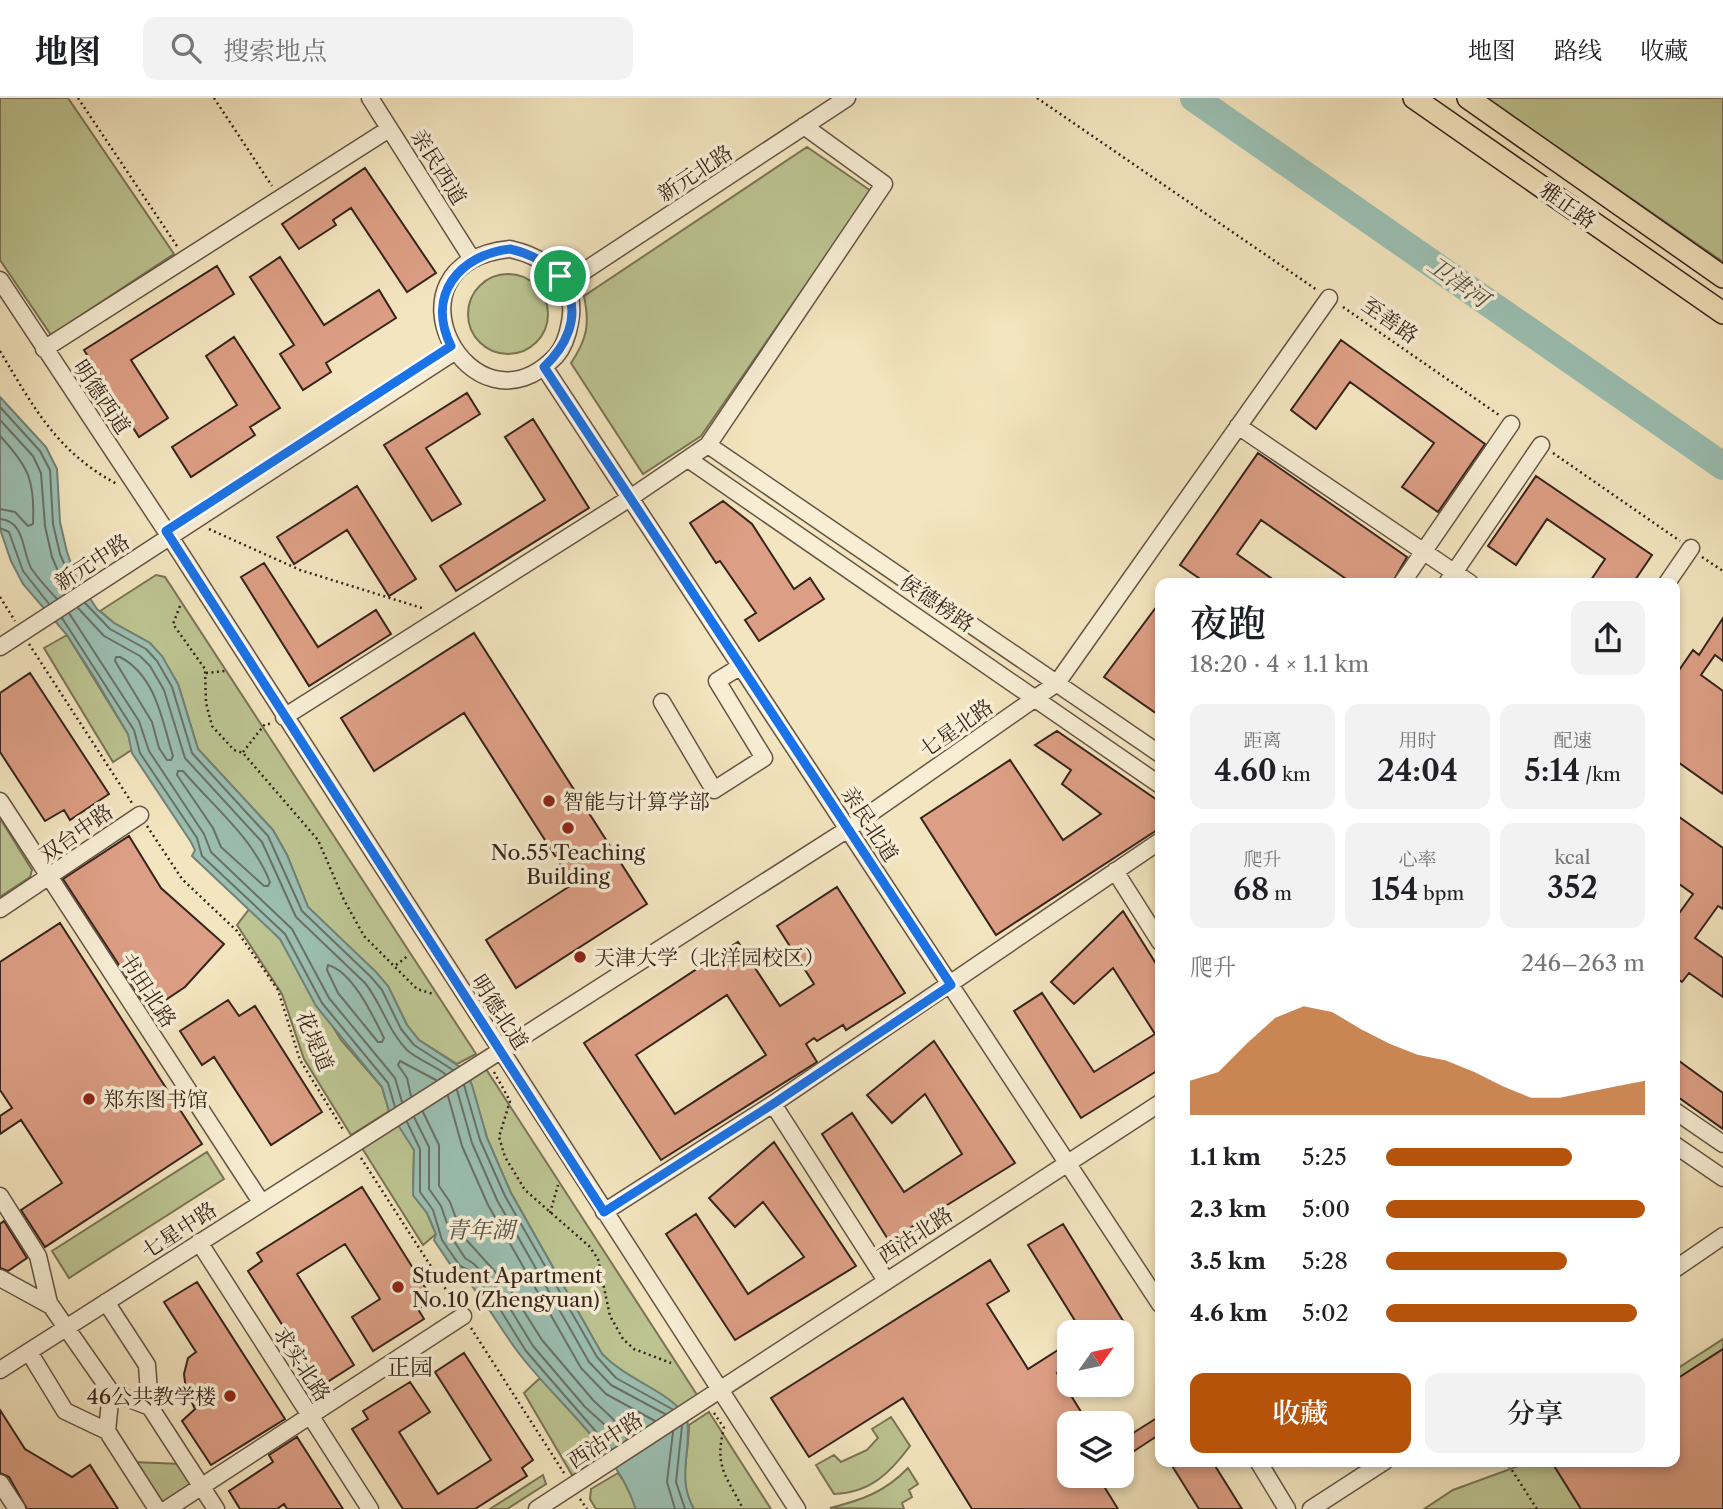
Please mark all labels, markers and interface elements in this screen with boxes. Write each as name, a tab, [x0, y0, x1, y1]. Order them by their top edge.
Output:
search box	[143, 17, 633, 80]
icon: search	[167, 29, 205, 67]
text: 地图	[35, 31, 101, 72]
text: 搜索地点	[223, 35, 327, 67]
text: 地图	[1468, 36, 1516, 65]
text: 路线	[1554, 36, 1602, 65]
text: 收藏	[1640, 36, 1688, 65]
street label: 亲民西道	[406, 125, 472, 209]
street label: 新元北路	[653, 140, 737, 206]
street label: 雅正路	[1535, 177, 1601, 233]
pin	[530, 246, 590, 306]
water label: 卫津河	[1422, 251, 1498, 316]
icon: arrive	[541, 257, 579, 295]
street label: 至善路	[1357, 292, 1423, 348]
street label: 明德西道	[68, 355, 136, 439]
street label: 新元中路	[50, 529, 134, 595]
street label: 侯德榜路	[895, 569, 979, 637]
text: 夜跑	[1190, 600, 1266, 647]
button: share	[1571, 601, 1645, 675]
text: 18:20 · 4 × 1.1 km	[1190, 650, 1369, 678]
street label: 七星北路	[914, 694, 998, 762]
text: 距离	[1243, 729, 1282, 752]
text: 用时	[1398, 729, 1437, 752]
text: 配速	[1553, 729, 1592, 752]
text: 4.60	[1214, 752, 1277, 789]
text: 24:04	[1377, 752, 1458, 789]
text: 5:14	[1524, 752, 1580, 789]
text: km	[1277, 763, 1311, 786]
text: /km	[1580, 763, 1621, 786]
street label: 亲民北道	[837, 782, 903, 866]
place label: 智能与计算学部	[563, 789, 710, 814]
marker: 智能与计算学部	[541, 793, 557, 809]
street label: 双台中路	[34, 799, 118, 867]
marker: No.55 Teaching Building	[560, 820, 576, 836]
place label: No.55 Teaching Building	[491, 840, 646, 889]
text: kcal	[1555, 846, 1590, 869]
text: 爬升	[1243, 848, 1282, 871]
text: 心率	[1398, 848, 1437, 871]
text: 352	[1547, 869, 1598, 906]
text: 68	[1233, 871, 1269, 908]
text: 154	[1371, 871, 1418, 908]
text: m	[1269, 882, 1292, 905]
text: bpm	[1418, 882, 1464, 905]
place label: 天津大学（北洋园校区）	[594, 945, 825, 970]
street label: 书田北路	[115, 948, 181, 1032]
marker: 天津大学（北洋园校区）	[572, 949, 588, 965]
text: 246–263 m	[1521, 949, 1645, 977]
text: 爬升	[1190, 953, 1236, 981]
street label: 明德北道	[467, 970, 533, 1054]
street label: 花堤道	[291, 1007, 339, 1075]
place label: 郑东图书馆	[103, 1087, 208, 1112]
marker: 郑东图书馆	[81, 1091, 97, 1107]
text: 1.1 km	[1190, 1143, 1261, 1171]
text: 5:25	[1302, 1143, 1347, 1171]
text: 2.3 km	[1190, 1195, 1267, 1223]
text: 5:00	[1302, 1195, 1350, 1223]
street label: 七星中路	[137, 1197, 221, 1263]
street label: 西沽北路	[873, 1202, 957, 1268]
water label: 青年湖	[446, 1216, 519, 1244]
text: 3.5 km	[1190, 1247, 1266, 1275]
text: 5:28	[1302, 1247, 1348, 1275]
place label: Student Apartment No.10 (Zhengyuan)	[412, 1263, 603, 1312]
marker: Student Apartment No.10 (Zhengyuan)	[390, 1279, 406, 1295]
text: 4.6 km	[1190, 1299, 1268, 1327]
text: 5:02	[1302, 1299, 1349, 1327]
north arrow	[1057, 1320, 1134, 1396]
map controls	[1057, 1320, 1134, 1488]
street label: 求实北路	[269, 1322, 335, 1406]
district label: 正园	[387, 1353, 433, 1381]
button: 收藏	[1190, 1373, 1411, 1453]
button: 分享	[1425, 1373, 1645, 1453]
place label: 46公共教学楼	[87, 1384, 216, 1409]
marker: 46公共教学楼	[222, 1388, 238, 1404]
street label: 西沽中路	[563, 1407, 647, 1473]
button: layers	[1057, 1411, 1134, 1488]

